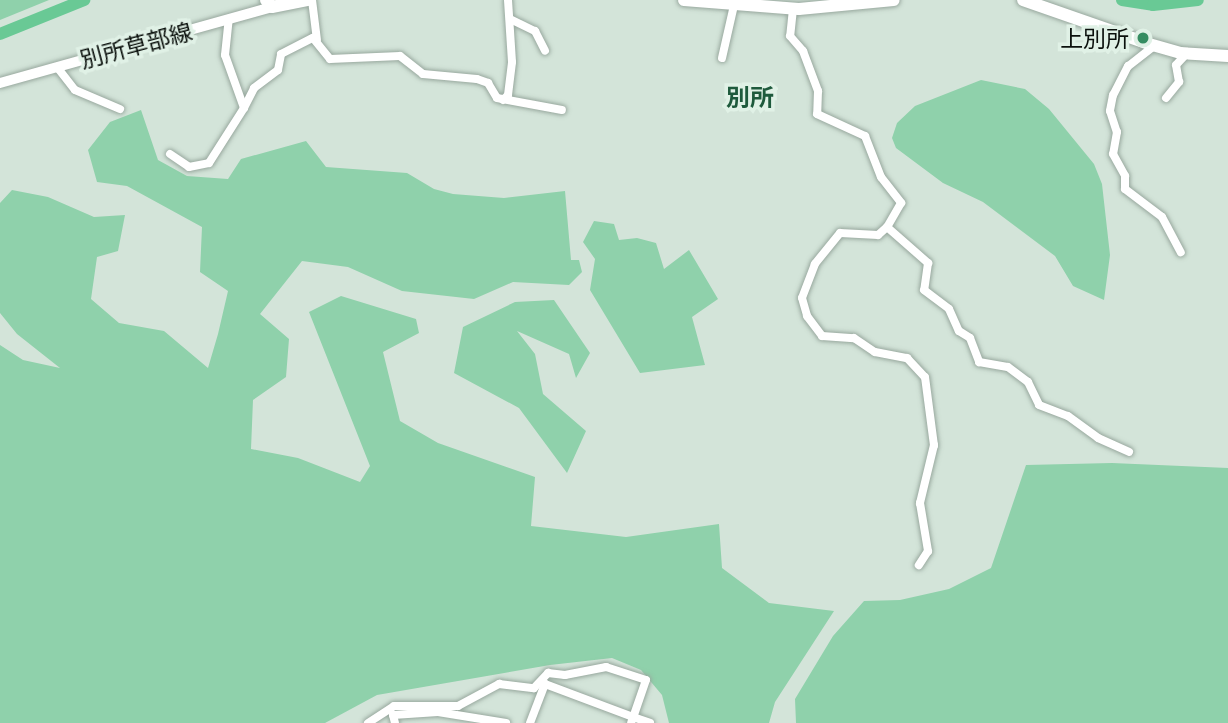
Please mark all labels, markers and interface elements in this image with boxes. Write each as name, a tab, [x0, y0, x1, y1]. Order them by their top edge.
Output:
street label: 別所草部線	[77, 17, 195, 73]
place label: 上別所	[1060, 24, 1129, 52]
marker: 上別所	[1135, 30, 1151, 46]
district label: 別所	[726, 83, 774, 111]

